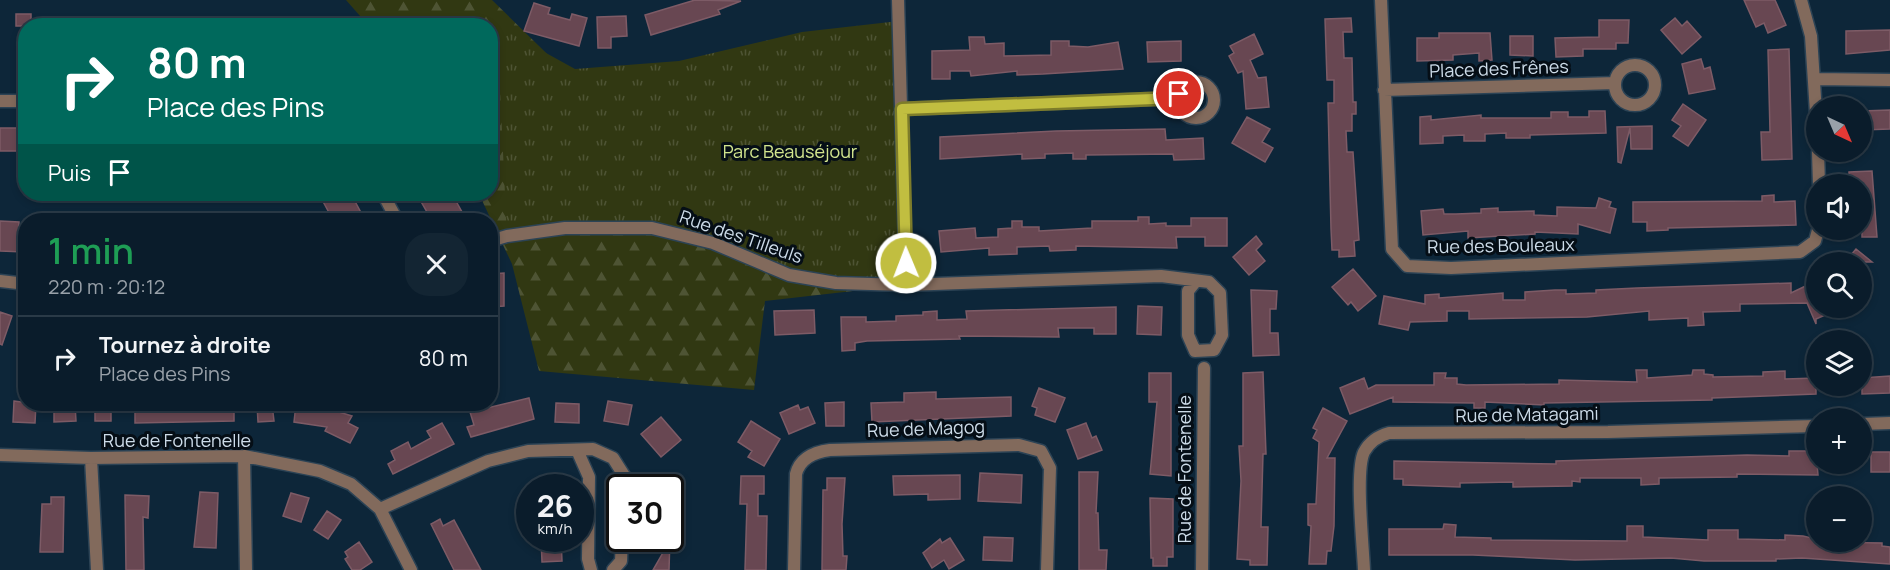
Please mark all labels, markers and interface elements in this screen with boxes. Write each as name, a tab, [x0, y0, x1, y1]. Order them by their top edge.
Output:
text: 80 m	[147, 33, 247, 91]
icon: right	[48, 42, 126, 120]
street label: Place des Frênes	[1429, 54, 1569, 82]
pin	[1153, 68, 1204, 119]
icon: arrive	[1162, 77, 1195, 110]
text: Place des Pins	[147, 88, 325, 125]
north arrow	[1806, 96, 1872, 162]
map controls	[1806, 96, 1872, 552]
park label: Parc Beauséjour	[723, 139, 858, 163]
icon: arrive	[103, 156, 136, 189]
text: Puis	[48, 158, 91, 188]
button: sound	[1806, 174, 1872, 240]
street label: Rue des Tilleuls	[677, 204, 806, 268]
text: 1 min	[48, 226, 134, 275]
position arrow	[874, 231, 938, 295]
street label: Rue des Bouleaux	[1427, 232, 1575, 258]
button: close	[405, 233, 468, 296]
button: search	[1806, 252, 1872, 318]
text: 220 m · 20:12	[48, 273, 165, 300]
text: Tournez à droite	[99, 330, 271, 360]
button: layers	[1806, 330, 1872, 396]
icon: right	[48, 342, 81, 375]
text: 80 m	[419, 343, 468, 373]
text: Place des Pins	[99, 360, 231, 387]
street label: Rue de Fontenelle	[1172, 395, 1196, 543]
street label: Rue de Matagami	[1455, 401, 1599, 427]
button: +	[1806, 408, 1872, 474]
street label: Rue de Magog	[867, 414, 985, 442]
street label: Rue de Fontenelle	[103, 428, 251, 452]
speed limit sign: 30	[606, 474, 684, 552]
text: 26	[537, 485, 573, 526]
button: −	[1806, 486, 1872, 552]
text: km/h	[538, 518, 572, 539]

